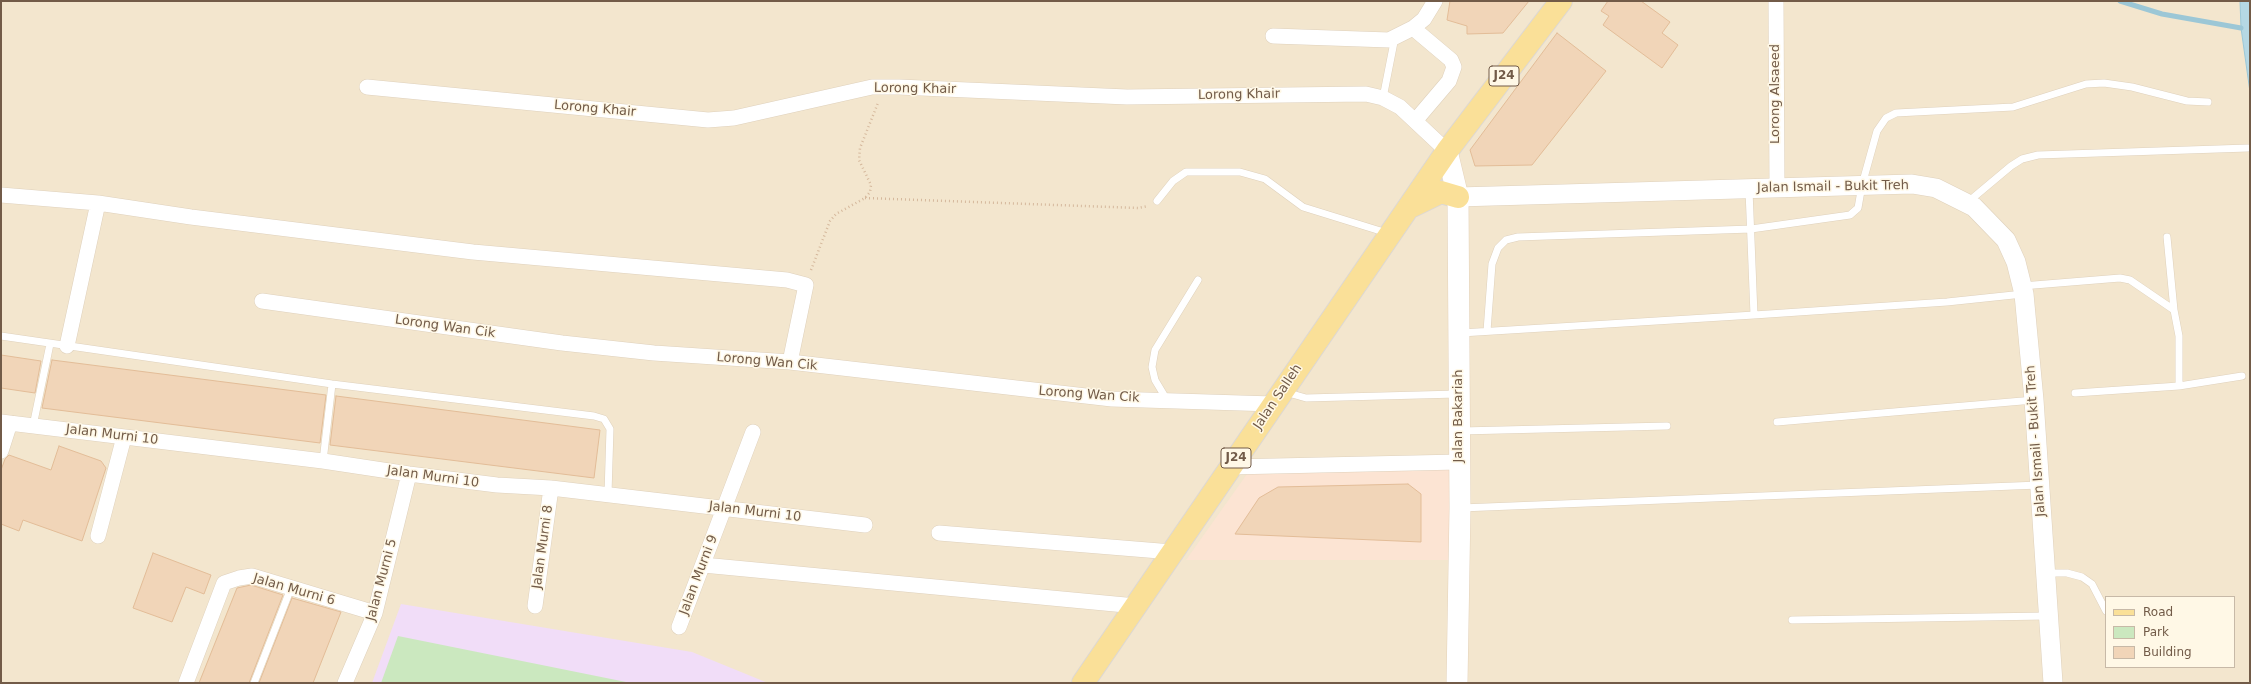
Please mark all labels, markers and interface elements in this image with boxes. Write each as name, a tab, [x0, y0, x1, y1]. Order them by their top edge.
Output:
street label: Lorong Alsaeed	[1768, 44, 1784, 144]
road number: J24	[1489, 66, 1519, 86]
street label: Lorong Khair	[874, 80, 956, 98]
street label: Lorong Khair	[1198, 86, 1280, 104]
street label: Lorong Khair	[553, 98, 637, 120]
street label: Jalan Ismail - Bukit Treh	[1757, 178, 1909, 196]
street label: Lorong Wan Cik	[394, 312, 496, 342]
street label: Lorong Wan Cik	[716, 350, 818, 374]
street label: Jalan Salleh	[1250, 361, 1306, 433]
street label: Jalan Ismail - Bukit Treh	[2023, 365, 2049, 517]
street label: Jalan Bakariah	[1451, 369, 1467, 463]
street label: Lorong Wan Cik	[1038, 384, 1140, 406]
street label: Jalan Murni 10	[65, 422, 159, 448]
road number: J24	[1221, 448, 1251, 468]
street label: Jalan Murni 10	[386, 463, 480, 491]
street label: Jalan Murni 10	[708, 499, 802, 525]
street label: Jalan Murni 8	[529, 504, 557, 590]
street label: Jalan Murni 9	[677, 533, 721, 617]
street label: Jalan Murni 5	[364, 537, 400, 623]
street label: Jalan Murni 6	[251, 571, 337, 609]
legend	[2105, 596, 2235, 668]
text: Road	[2143, 605, 2173, 619]
text: Park	[2143, 625, 2169, 639]
text: Building	[2143, 645, 2192, 659]

